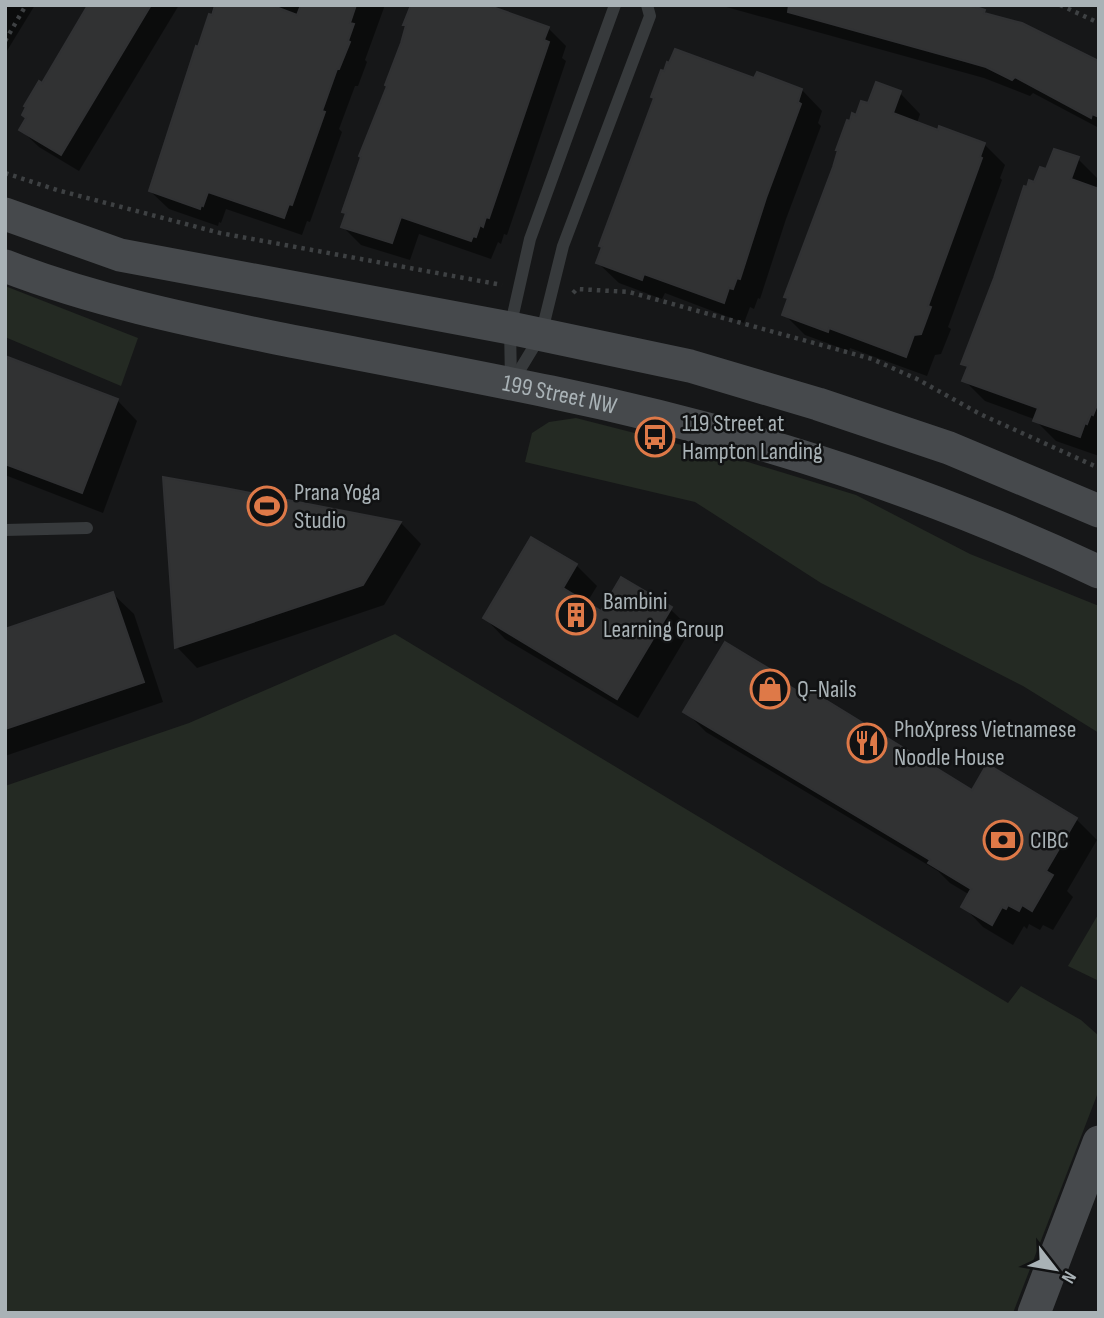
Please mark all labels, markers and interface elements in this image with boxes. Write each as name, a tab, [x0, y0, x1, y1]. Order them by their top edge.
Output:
street label: 199 Street NW	[500, 368, 620, 421]
place label: 119 Street at Hampton Landing	[682, 409, 823, 466]
bus stop icon: 119 Street at Hampton Landing	[634, 416, 676, 458]
place label: Prana Yoga Studio	[294, 478, 380, 535]
sports icon: Prana Yoga Studio	[246, 485, 288, 527]
place label: Bambini Learning Group	[603, 587, 724, 644]
building icon: Bambini Learning Group	[555, 594, 597, 636]
shop icon: Q-Nails	[749, 668, 791, 710]
place label: Q-Nails	[797, 675, 857, 704]
place label: PhoXpress Vietnamese Noodle House	[894, 715, 1076, 772]
restaurant icon: PhoXpress Vietnamese Noodle House	[846, 722, 888, 764]
bank icon: CIBC	[982, 819, 1024, 861]
place label: CIBC	[1030, 826, 1069, 855]
north arrow	[1020, 1234, 1090, 1304]
text: N	[1056, 1267, 1081, 1287]

